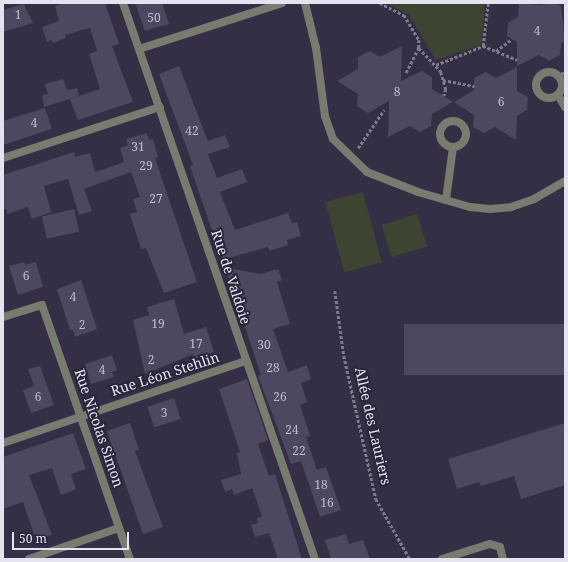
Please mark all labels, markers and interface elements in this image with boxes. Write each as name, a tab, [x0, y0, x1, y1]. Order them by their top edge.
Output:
house number: 1	[15, 8, 21, 22]
house number: 50	[147, 11, 161, 25]
house number: 4	[534, 24, 540, 38]
house number: 8	[394, 85, 400, 99]
house number: 6	[498, 95, 504, 109]
house number: 4	[31, 116, 37, 130]
house number: 42	[185, 124, 199, 138]
house number: 31	[131, 140, 145, 154]
house number: 29	[139, 159, 153, 173]
house number: 27	[149, 192, 163, 206]
street label: Rue de Valdoie	[208, 228, 254, 326]
house number: 6	[23, 269, 29, 283]
house number: 4	[70, 290, 76, 304]
house number: 19	[151, 317, 165, 331]
house number: 2	[79, 318, 85, 332]
house number: 17	[189, 337, 203, 351]
house number: 30	[257, 338, 271, 352]
street label: Rue Léon Stehlin	[109, 349, 221, 399]
house number: 2	[148, 353, 154, 367]
house number: 28	[266, 361, 280, 375]
house number: 4	[99, 363, 105, 377]
street label: Allée des Lauriers	[351, 366, 395, 486]
street label: Rue Nicolas Simon	[71, 367, 127, 489]
house number: 6	[35, 390, 41, 404]
house number: 26	[273, 390, 287, 404]
house number: 3	[161, 406, 167, 420]
house number: 24	[285, 423, 299, 437]
house number: 22	[292, 444, 306, 458]
house number: 18	[314, 478, 328, 492]
house number: 16	[320, 496, 334, 510]
scale bar	[14, 524, 131, 550]
text: 50 m	[19, 530, 47, 547]

